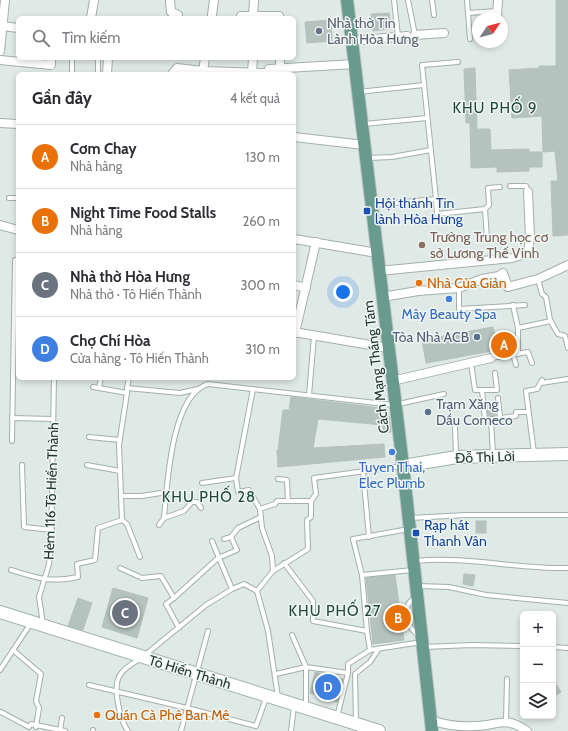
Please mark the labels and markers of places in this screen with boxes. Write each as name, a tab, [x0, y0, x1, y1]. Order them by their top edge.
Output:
place label: Nhà thờ Tin Lành Hòa Hưng	[327, 14, 419, 48]
marker: Nhà thờ Tin Lành Hòa Hưng	[314, 26, 324, 36]
place label: Hội thánh Tin lành Hòa Hưng	[375, 194, 464, 228]
marker: Hội thánh Tin lành Hòa Hưng	[362, 206, 372, 216]
place label: Trường Trung học cơ sở Lương Thế Vinh	[430, 228, 549, 262]
marker: Trường Trung học cơ sở Lương Thế Vinh	[417, 240, 427, 250]
place label: Nhà Của Giản	[427, 274, 507, 292]
marker: Nhà Của Giản	[414, 278, 424, 288]
marker: Mây Beauty Spa	[444, 294, 454, 304]
place label: Mây Beauty Spa	[401, 305, 497, 323]
place label: Tòa Nhà ACB	[392, 328, 469, 346]
pin: A	[491, 330, 517, 360]
marker: Tòa Nhà ACB	[472, 332, 482, 342]
place label: Trạm Xăng Dầu Comeco	[436, 395, 513, 429]
marker: Trạm Xăng Dầu Comeco	[423, 407, 433, 417]
marker: Tuyen Thai, Elec Plumb	[387, 447, 397, 457]
place label: Tuyen Thai, Elec Plumb	[359, 458, 425, 492]
place label: Rạp hát Thanh Vân	[424, 516, 487, 550]
marker: Rạp hát Thanh Vân	[411, 528, 421, 538]
pin: C	[112, 598, 138, 628]
pin: B	[385, 603, 411, 633]
pin: D	[315, 672, 341, 702]
place label: Quán Cà Phê Ban Mê	[105, 706, 230, 724]
marker: Quán Cà Phê Ban Mê	[92, 710, 102, 720]

